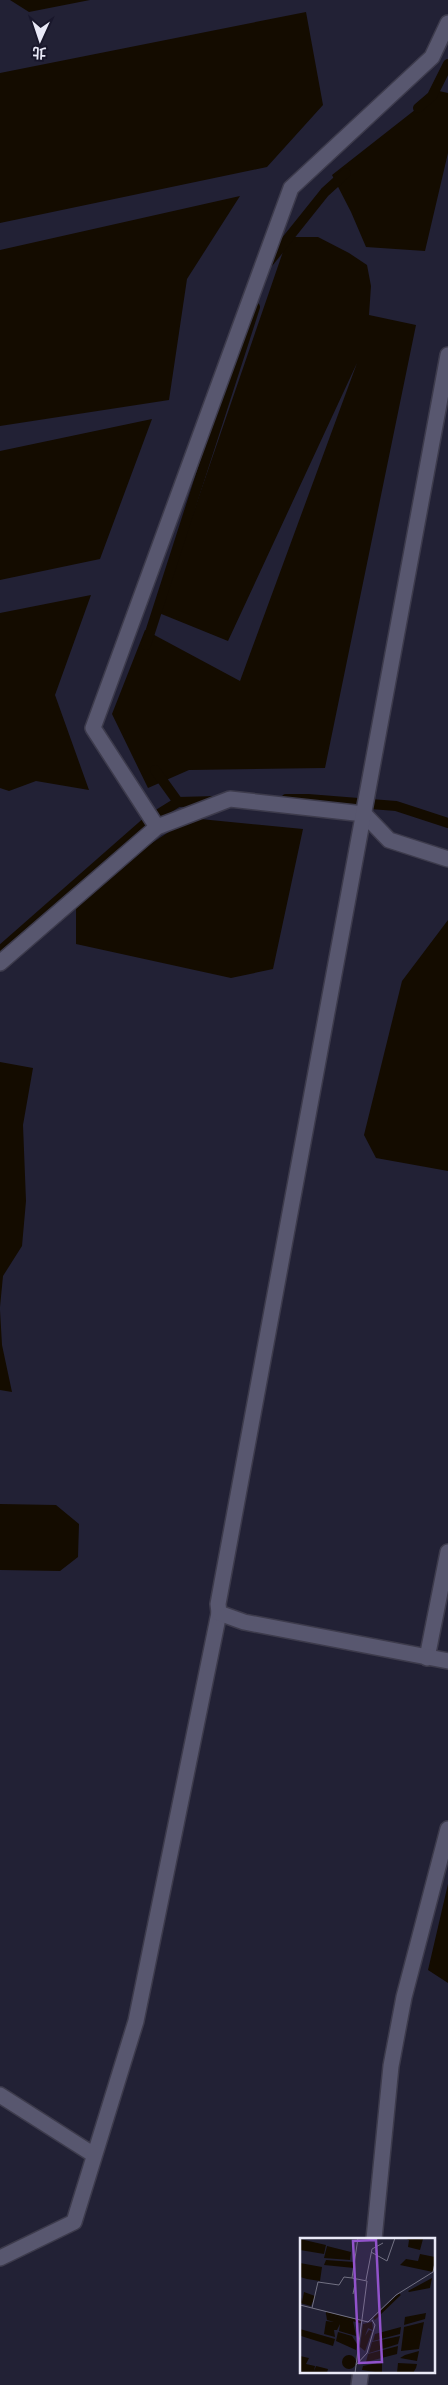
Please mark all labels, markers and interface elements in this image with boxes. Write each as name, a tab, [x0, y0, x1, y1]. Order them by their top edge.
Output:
north arrow	[15, 15, 65, 65]
text: 北	[32, 43, 47, 63]
inset map	[300, 2238, 436, 2372]

